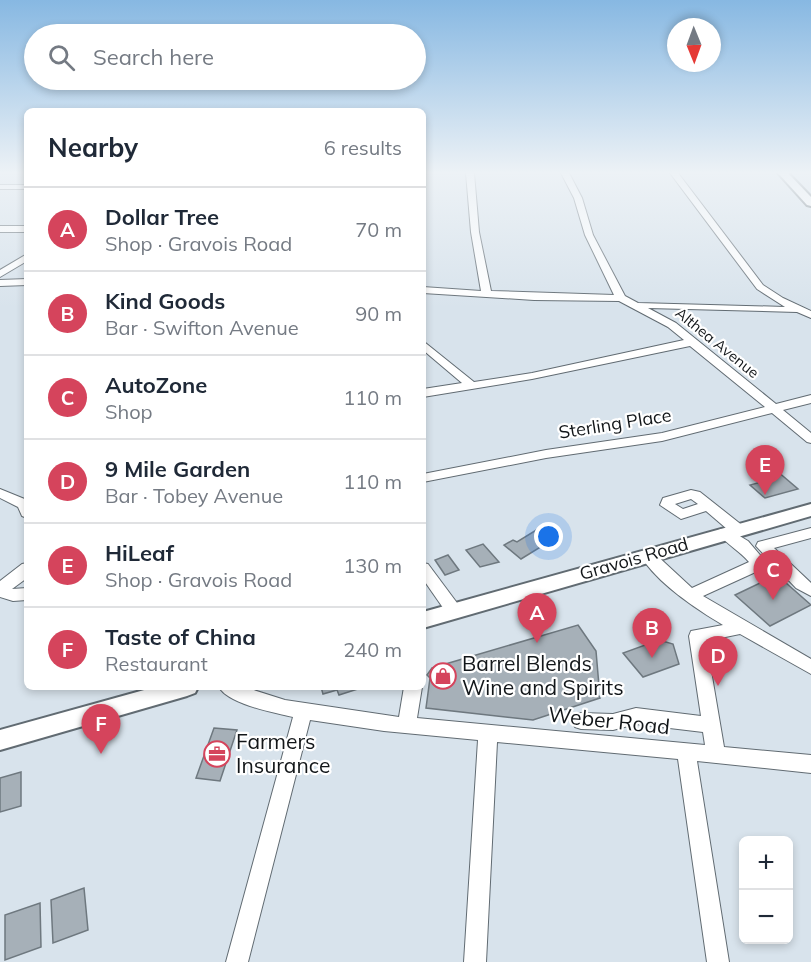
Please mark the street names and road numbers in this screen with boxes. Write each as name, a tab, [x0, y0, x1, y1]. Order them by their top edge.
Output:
street label: Althea Avenue	[672, 303, 763, 382]
street label: Sterling Place	[557, 403, 673, 444]
street label: Gravois Road	[577, 532, 691, 585]
street label: Weber Road	[547, 701, 671, 739]

